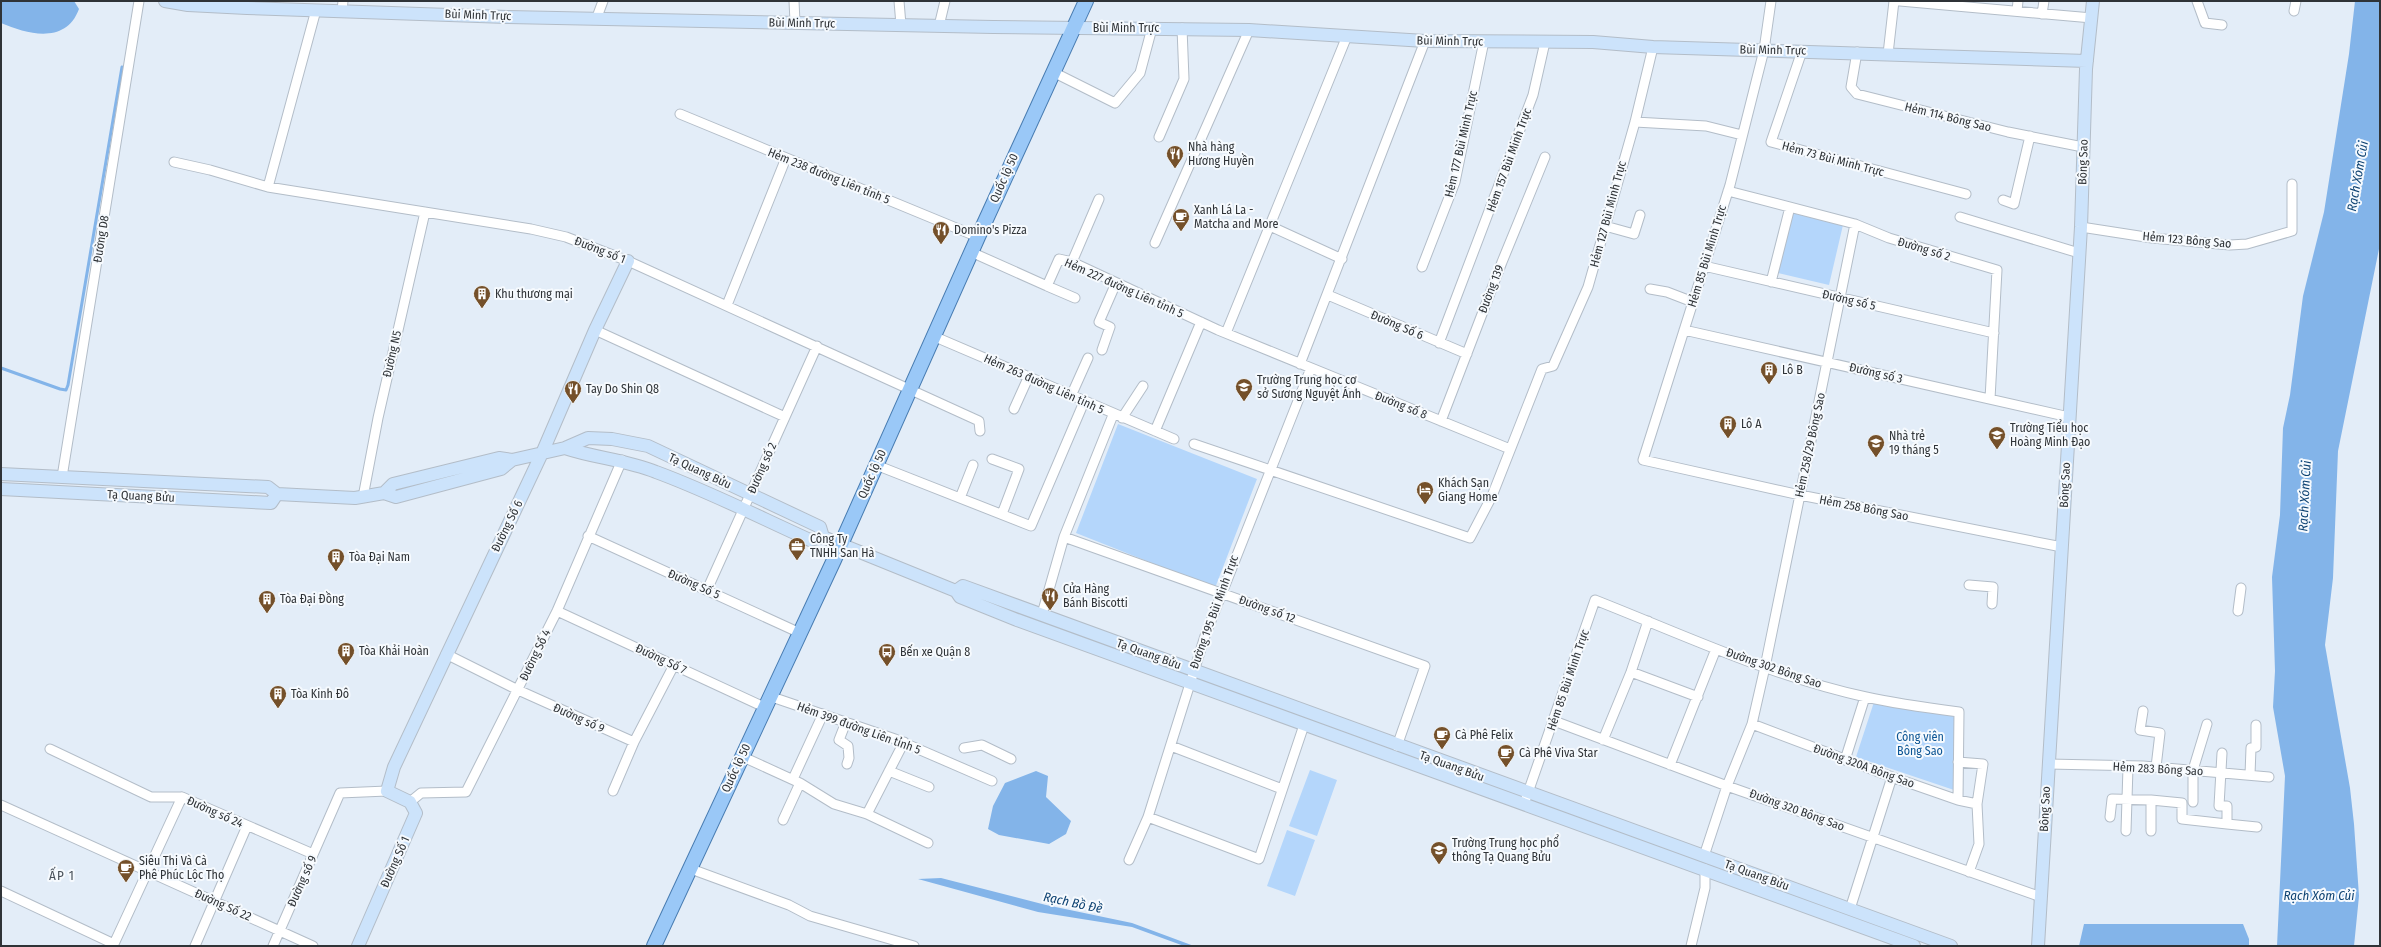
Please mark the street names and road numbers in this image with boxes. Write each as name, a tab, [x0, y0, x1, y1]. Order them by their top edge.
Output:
street label: Bùi Minh Trực	[444, 7, 512, 23]
street label: Bùi Minh Trực	[769, 15, 835, 31]
street label: Bùi Minh Trực	[1093, 21, 1159, 35]
street label: Bùi Minh Trực	[1417, 33, 1483, 49]
street label: Bùi Minh Trực	[1740, 42, 1806, 58]
street label: Hẻm 177 Bùi Minh Trực	[1442, 89, 1480, 199]
street label: Hẻm 114 Bông Sao	[1903, 99, 1993, 135]
street label: Hẻm 157 Bùi Minh Trực	[1484, 106, 1534, 214]
street label: Hẻm 73 Bùi Minh Trực	[1781, 139, 1885, 179]
street label: Bông Sao	[2075, 139, 2091, 185]
street label: Hẻm 238 đường Liên tỉnh 5	[766, 145, 892, 207]
street label: Quốc lộ 50	[986, 151, 1021, 205]
street label: Hẻm 127 Bùi Minh Trực	[1587, 159, 1629, 269]
street label: Hẻm 85 Bùi Minh Trực	[1685, 203, 1729, 309]
street label: Đường D8	[90, 214, 112, 264]
street label: Hẻm 123 Bông Sao	[2142, 229, 2232, 251]
street label: Đường số 1	[572, 233, 628, 266]
street label: Đường số 2	[1896, 233, 1952, 264]
street label: Hẻm 227 đường Liên tỉnh 5	[1062, 255, 1186, 321]
street label: Đường 139	[1475, 263, 1507, 315]
street label: Đường số 5	[1821, 286, 1878, 313]
street label: Đường Số 6	[1369, 307, 1426, 342]
street label: Đường N5	[380, 329, 404, 379]
street label: Hẻm 263 đường Liên tỉnh 5	[982, 351, 1107, 417]
street label: Đường số 3	[1848, 359, 1904, 386]
street label: Đường số 8	[1373, 387, 1430, 422]
street label: Hẻm 258/29 Bông Sao	[1792, 391, 1828, 499]
street label: Đường số 2	[744, 440, 779, 496]
street label: Quốc lộ 50	[854, 447, 889, 501]
street label: Tạ Quang Bửu	[666, 450, 734, 492]
street label: Bông Sao	[2057, 462, 2073, 508]
street label: Tạ Quang Bửu	[107, 487, 175, 505]
street label: Hẻm 258 Bông Sao	[1818, 492, 1910, 524]
street label: Đường Số 6	[488, 497, 526, 554]
street label: Đường 195 Bùi Minh Trực	[1187, 553, 1241, 671]
street label: Đường Số 5	[666, 565, 723, 602]
street label: Đường số 12	[1237, 591, 1297, 626]
street label: Đường Số 4	[516, 626, 554, 683]
street label: Hẻm 85 Bùi Minh Trực	[1544, 628, 1592, 732]
street label: Tạ Quang Bửu	[1115, 636, 1183, 672]
street label: Đường Số 7	[633, 640, 689, 677]
street label: Đường 302 Bông Sao	[1724, 645, 1824, 691]
street label: Hẻm 399 đường Liên tỉnh 5	[795, 699, 923, 757]
street label: Đường số 9	[551, 700, 607, 736]
street label: Quốc lộ 50	[718, 741, 753, 795]
street label: Đường 320A Bông Sao	[1812, 741, 1916, 791]
street label: Tạ Quang Bửu	[1418, 748, 1486, 784]
street label: Hẻm 283 Bông Sao	[2112, 760, 2204, 778]
street label: Đường 320 Bông Sao	[1747, 786, 1847, 834]
street label: Bông Sao	[2037, 786, 2053, 832]
street label: Đường số 24	[185, 793, 246, 831]
street label: Đường Số 1	[377, 834, 412, 890]
street label: Đường số 9	[284, 853, 320, 909]
street label: Tạ Quang Bửu	[1723, 857, 1791, 893]
street label: Đường Số 22	[193, 885, 254, 924]

